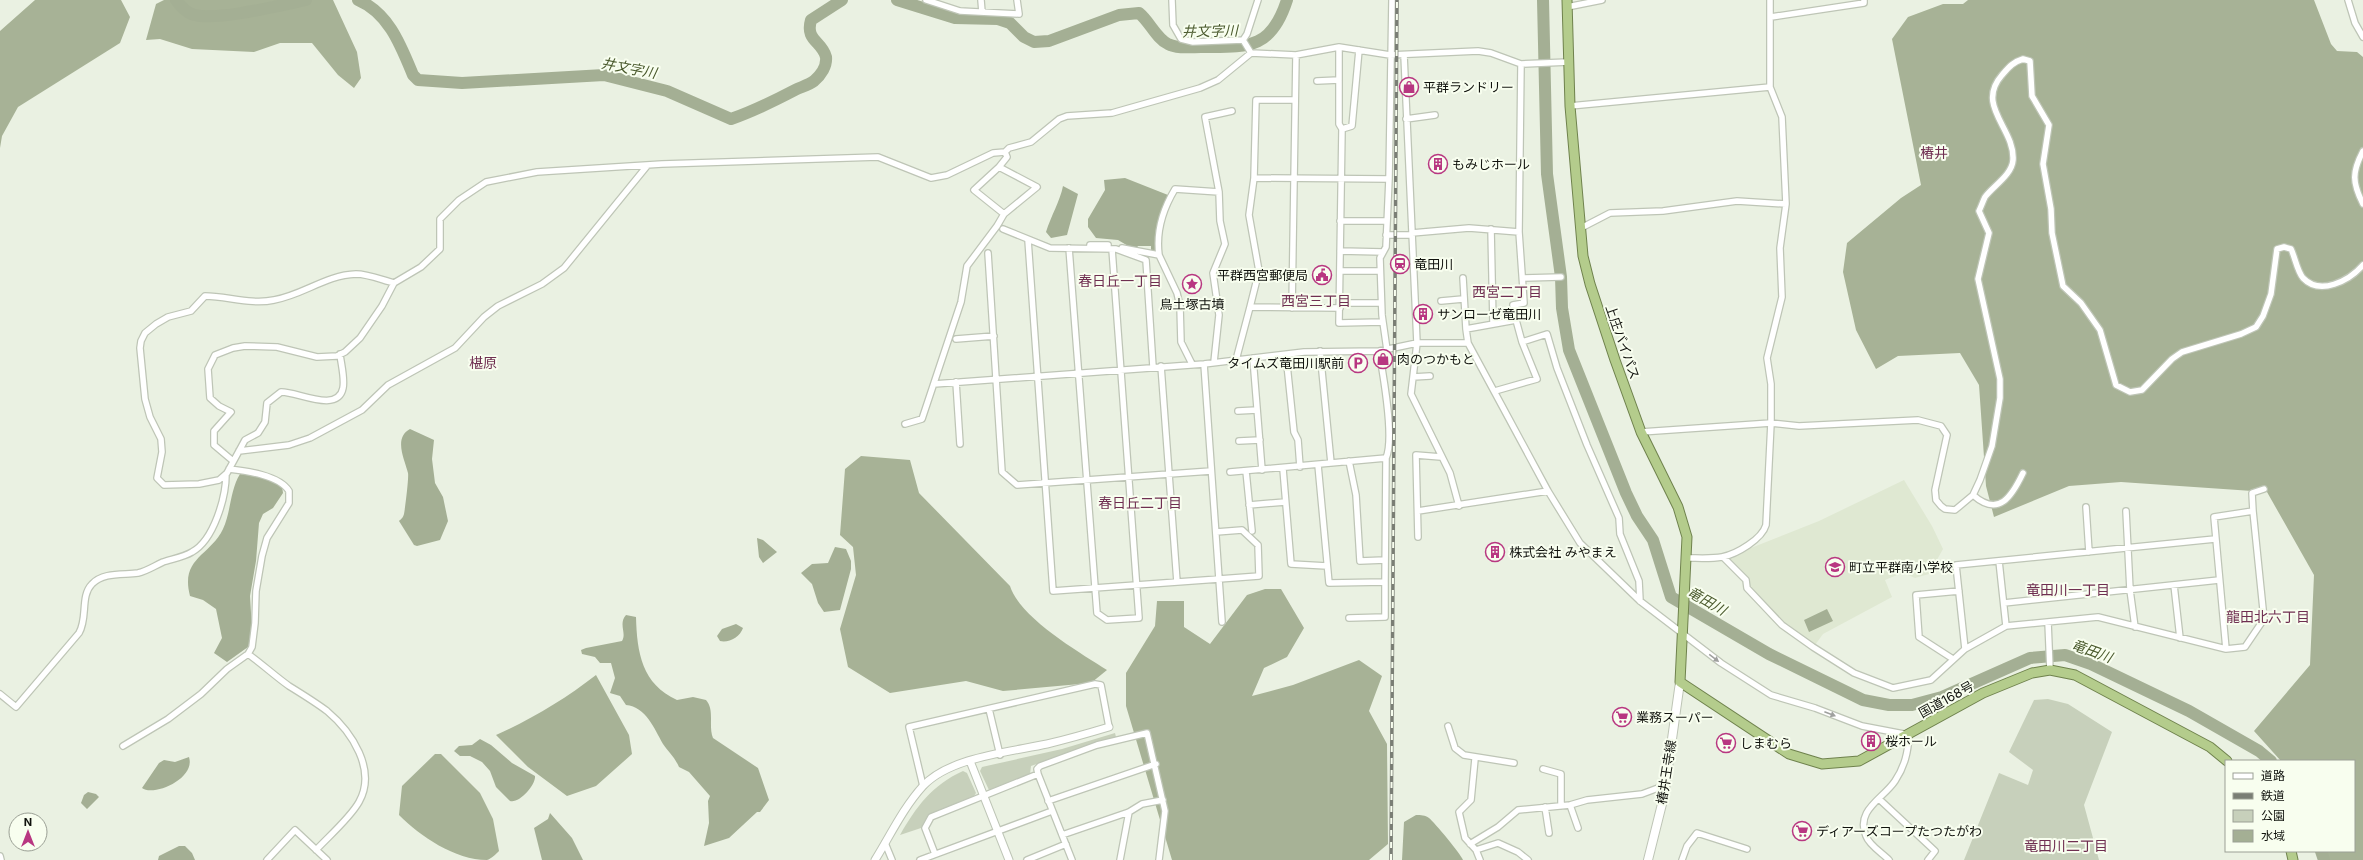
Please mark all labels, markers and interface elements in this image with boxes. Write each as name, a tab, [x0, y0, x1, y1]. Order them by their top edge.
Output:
water label: 井文字川	[1182, 21, 1240, 39]
water label: 井文字川	[600, 54, 660, 82]
shop icon: 平群ランドリー	[1398, 76, 1420, 98]
place label: 平群ランドリー	[1423, 79, 1514, 95]
district label: 椿井	[1920, 144, 1948, 161]
building icon: もみじホール	[1427, 153, 1449, 175]
place label: もみじホール	[1452, 156, 1530, 172]
station icon: 竜田川	[1389, 253, 1411, 275]
place label: 竜田川	[1414, 256, 1453, 272]
public building icon: 平群西宮郵便局	[1311, 264, 1333, 286]
place label: 平群西宮郵便局	[1217, 267, 1308, 283]
district label: 春日丘一丁目	[1078, 272, 1162, 289]
place icon: 鳥土塚古墳	[1181, 273, 1203, 295]
district label: 西宮二丁目	[1472, 283, 1542, 300]
district label: 西宮三丁目	[1281, 292, 1351, 309]
place label: 鳥土塚古墳	[1159, 296, 1225, 312]
building icon: サンローゼ竜田川	[1412, 303, 1434, 325]
street label: 上庄バイパス	[1603, 303, 1643, 381]
place label: サンローゼ竜田川	[1437, 306, 1541, 322]
shop icon: 肉のつかもと	[1372, 348, 1394, 370]
place label: 肉のつかもと	[1397, 351, 1475, 367]
parking icon: タイムズ竜田川駅前	[1347, 352, 1369, 374]
district label: 椹原	[469, 354, 497, 371]
place label: タイムズ竜田川駅前	[1227, 355, 1344, 371]
district label: 春日丘二丁目	[1098, 494, 1182, 511]
building icon: 株式会社 みやまえ	[1484, 541, 1506, 563]
place label: 株式会社 みやまえ	[1509, 544, 1617, 560]
school or university icon: 町立平群南小学校	[1824, 556, 1846, 578]
place label: 町立平群南小学校	[1849, 559, 1953, 575]
district label: 竜田川一丁目	[2026, 581, 2110, 598]
water label: 竜田川	[1685, 583, 1731, 619]
district label: 龍田北六丁目	[2226, 608, 2310, 625]
water label: 竜田川	[2070, 635, 2117, 666]
one-way arrow	[1709, 654, 1720, 663]
street label: 国道168号	[1916, 677, 1976, 721]
supermarket icon: 業務スーパー	[1611, 706, 1633, 728]
place label: 業務スーパー	[1636, 709, 1714, 725]
one-way arrow	[1825, 711, 1837, 717]
building icon: 桜ホール	[1860, 730, 1882, 752]
supermarket icon: しまむら	[1715, 732, 1737, 754]
place label: 桜ホール	[1885, 733, 1937, 749]
place label: しまむら	[1740, 735, 1792, 751]
street label: 椿井王寺線	[1653, 739, 1679, 805]
legend	[2225, 760, 2355, 852]
text: 道路	[2261, 768, 2285, 783]
text: 鉄道	[2261, 788, 2285, 803]
text: 公園	[2261, 808, 2285, 823]
north arrow	[8, 812, 48, 852]
text: N	[24, 815, 32, 829]
supermarket icon: ディアーズコープたつたがわ	[1791, 820, 1813, 842]
place label: ディアーズコープたつたがわ	[1816, 823, 1982, 839]
text: 水域	[2261, 828, 2285, 843]
district label: 竜田川二丁目	[2024, 837, 2108, 854]

